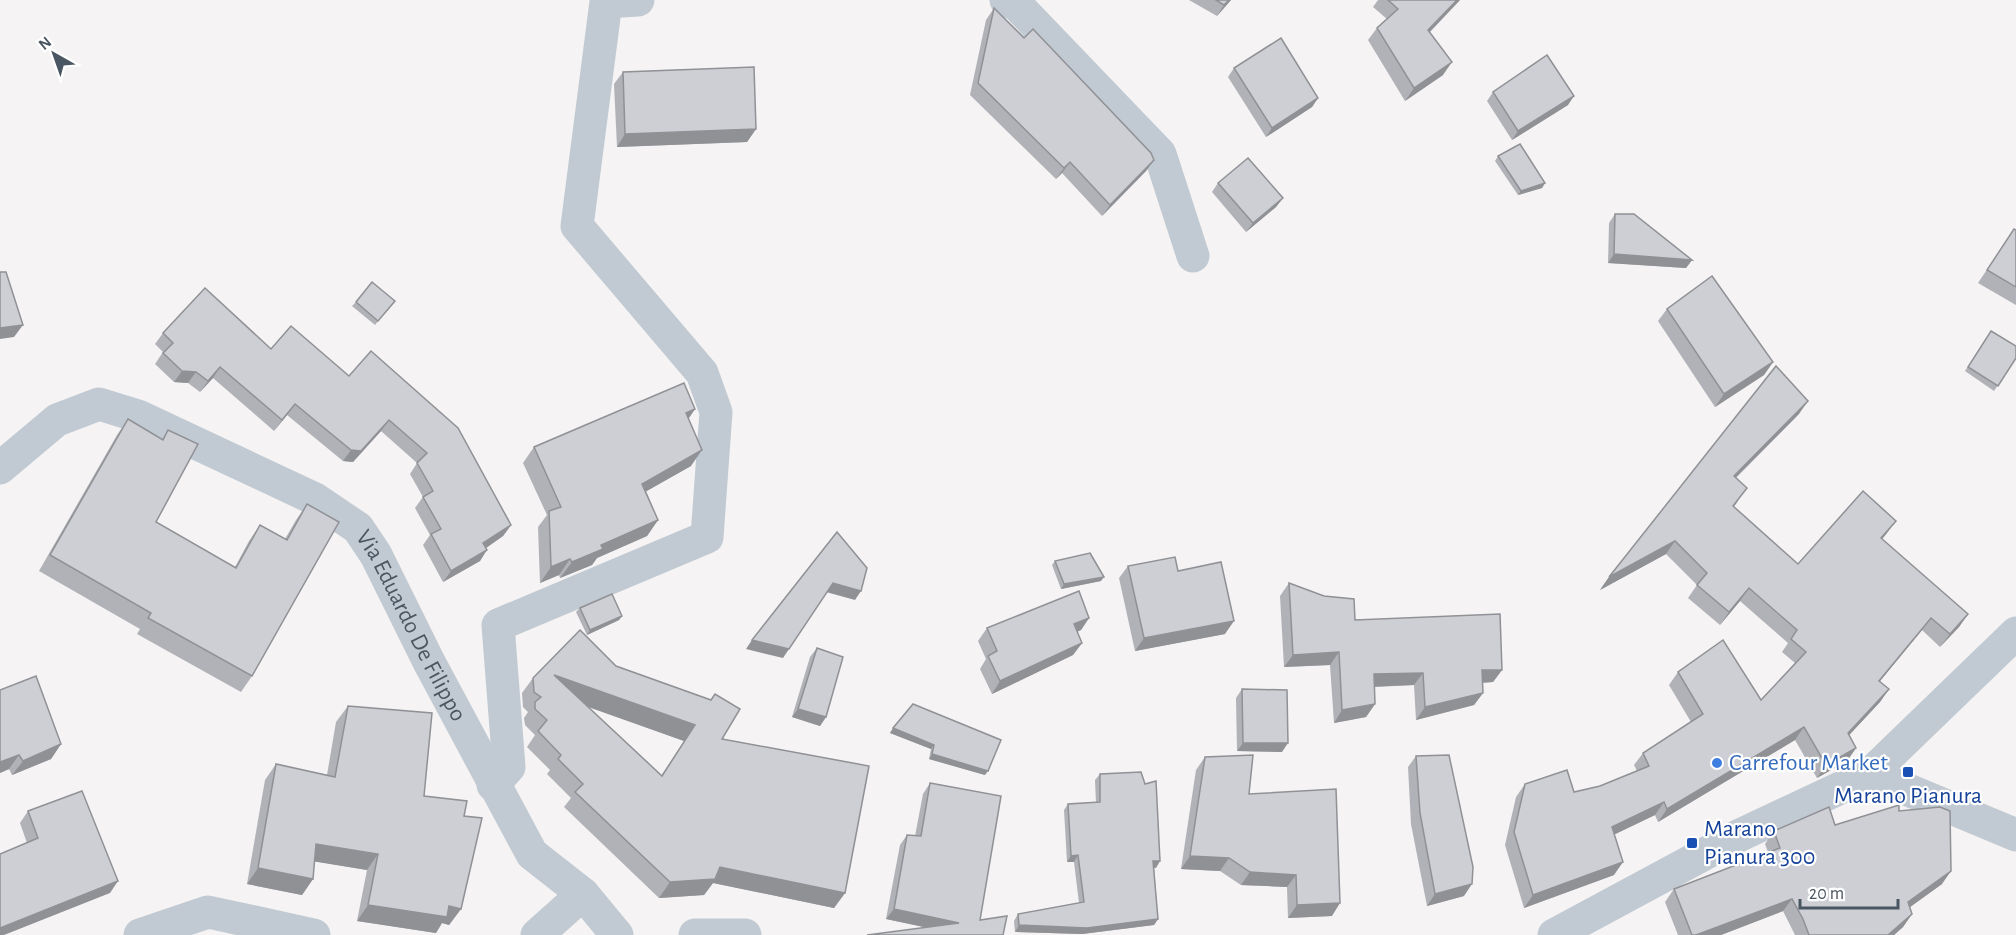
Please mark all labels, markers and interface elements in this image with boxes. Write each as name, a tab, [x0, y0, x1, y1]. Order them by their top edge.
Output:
north arrow	[24, 24, 84, 84]
text: N	[36, 34, 54, 53]
street label: Via Eduardo De Filippo	[351, 526, 470, 725]
place label: Carrefour Market	[1729, 751, 1888, 775]
marker: Carrefour Market	[1710, 756, 1724, 770]
marker: Marano Pianura	[1901, 765, 1915, 779]
place label: Marano Pianura	[1834, 784, 1982, 808]
place label: Marano Pianura 300	[1704, 817, 1815, 869]
marker: Marano Pianura 300	[1685, 836, 1699, 850]
scale bar	[1800, 872, 1898, 910]
text: 20 m	[1809, 885, 1844, 903]

